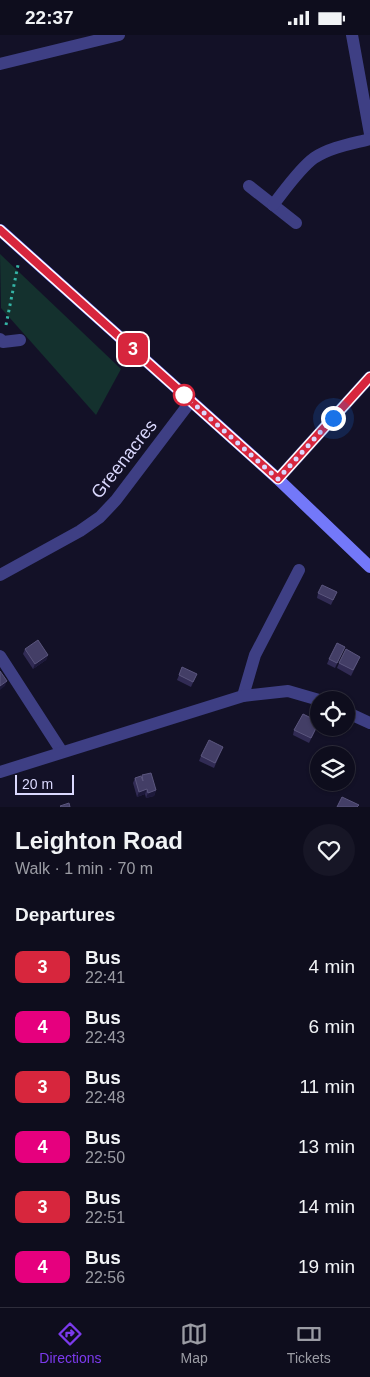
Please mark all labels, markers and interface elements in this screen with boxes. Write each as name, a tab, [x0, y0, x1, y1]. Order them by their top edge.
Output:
text: 22:37	[25, 7, 74, 28]
line badge: 3	[117, 333, 149, 365]
text: 3	[128, 339, 138, 359]
unlabelled marker	[173, 384, 195, 406]
your location	[321, 406, 346, 431]
street label: Greenacres	[87, 416, 161, 502]
map controls	[310, 691, 355, 791]
button: locate	[310, 691, 355, 736]
button: layers	[310, 746, 355, 791]
scale bar	[15, 772, 74, 795]
text: 20 m	[22, 776, 53, 792]
button: heart	[303, 824, 355, 876]
text: Leighton Road	[15, 827, 183, 854]
text: Walk · 1 min · 70 m	[15, 860, 153, 877]
text: Departures	[15, 904, 115, 925]
text: Bus	[85, 947, 121, 968]
text: 4 min	[309, 956, 355, 977]
text: 3	[37, 957, 48, 977]
text: 22:41	[85, 969, 125, 986]
text: Bus	[85, 1007, 121, 1028]
text: 6 min	[309, 1016, 355, 1037]
text: 4	[37, 1017, 48, 1037]
text: 22:43	[85, 1029, 125, 1046]
text: Bus	[85, 1067, 121, 1088]
text: 11 min	[299, 1076, 355, 1097]
text: 3	[37, 1077, 48, 1097]
text: 22:48	[85, 1089, 125, 1106]
text: Bus	[85, 1127, 121, 1148]
text: 13 min	[298, 1136, 355, 1157]
text: 4	[37, 1137, 48, 1157]
text: 22:50	[85, 1149, 125, 1166]
text: Bus	[85, 1187, 121, 1208]
text: 14 min	[298, 1196, 355, 1217]
text: 3	[37, 1197, 48, 1217]
text: 22:51	[85, 1209, 125, 1226]
text: Bus	[85, 1247, 121, 1268]
text: 19 min	[298, 1256, 355, 1277]
text: 4	[37, 1257, 48, 1277]
text: 22:56	[85, 1269, 125, 1286]
tab: Directions	[39, 1320, 102, 1366]
tab: Map	[180, 1320, 208, 1366]
tab: Tickets	[287, 1320, 331, 1366]

